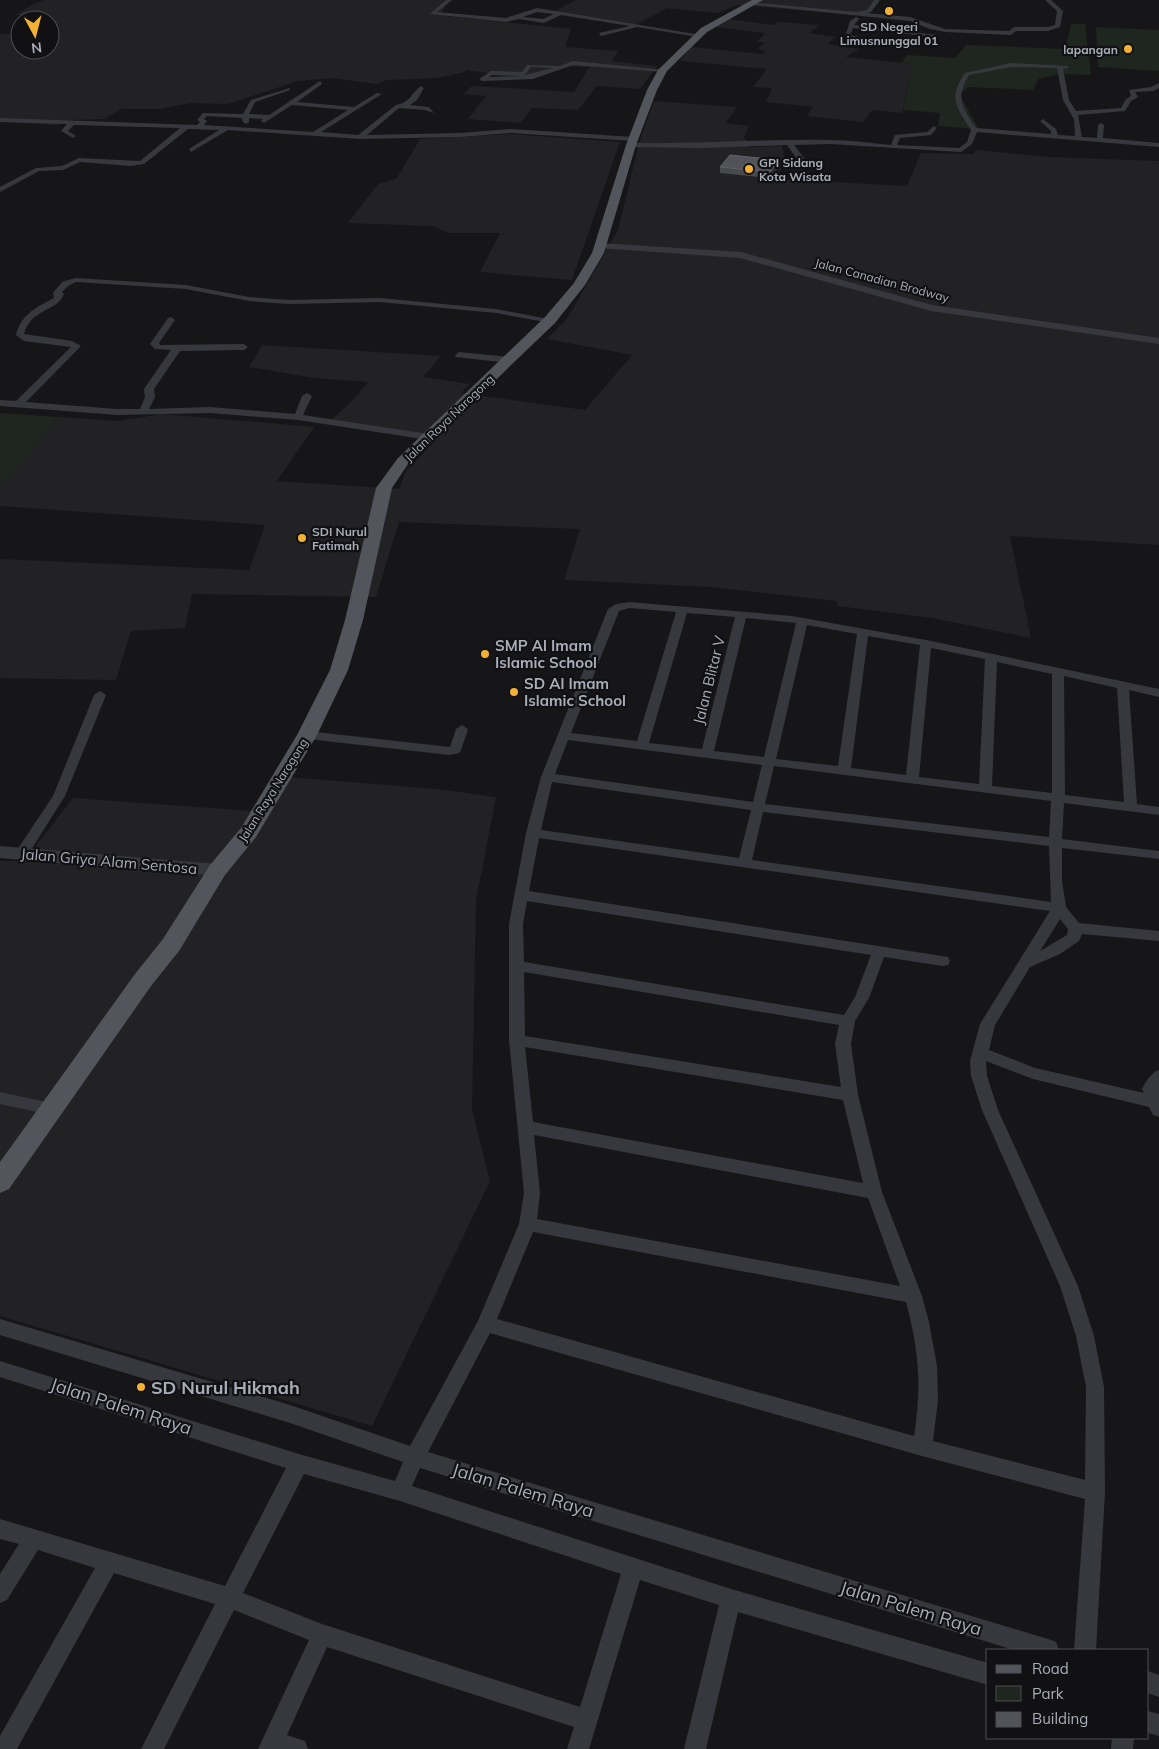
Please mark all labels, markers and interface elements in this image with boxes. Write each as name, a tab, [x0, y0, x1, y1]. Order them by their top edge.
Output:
marker: SD Negeri Limusnunggal 01	[883, 5, 895, 17]
north arrow	[10, 10, 60, 60]
place label: SD Negeri Limusnunggal 01	[840, 19, 938, 48]
text: N	[30, 38, 43, 57]
place label: lapangan	[1063, 42, 1118, 57]
marker: lapangan	[1122, 43, 1134, 55]
place label: GPI Sidang Kota Wisata	[759, 155, 831, 184]
marker: GPI Sidang Kota Wisata	[743, 163, 755, 175]
street label: Jalan Canadian Brodway	[813, 255, 951, 305]
street label: Jalan Raya Narogong	[401, 371, 497, 465]
place label: SDI Nurul Fatimah	[312, 524, 367, 553]
marker: SDI Nurul Fatimah	[296, 532, 308, 544]
street label: Jalan Blitar V	[689, 633, 729, 726]
place label: SMP Al Imam Islamic School	[495, 636, 597, 672]
marker: SMP Al Imam Islamic School	[479, 648, 491, 660]
place label: SD Al Imam Islamic School	[524, 674, 626, 710]
marker: SD Al Imam Islamic School	[508, 686, 520, 698]
street label: Jalan Raya Narogong	[235, 736, 311, 844]
street label: Jalan Griya Alam Sentosa	[20, 844, 198, 878]
street label: Jalan Palem Raya	[48, 1372, 194, 1440]
place label: SD Nurul Hikmah	[151, 1376, 300, 1399]
marker: SD Nurul Hikmah	[135, 1381, 147, 1393]
street label: Jalan Palem Raya	[449, 1458, 597, 1522]
street label: Jalan Palem Raya	[837, 1576, 985, 1640]
legend	[986, 1649, 1149, 1739]
text: Road	[1032, 1659, 1069, 1678]
text: Park	[1032, 1684, 1064, 1703]
text: Building	[1032, 1709, 1088, 1728]

